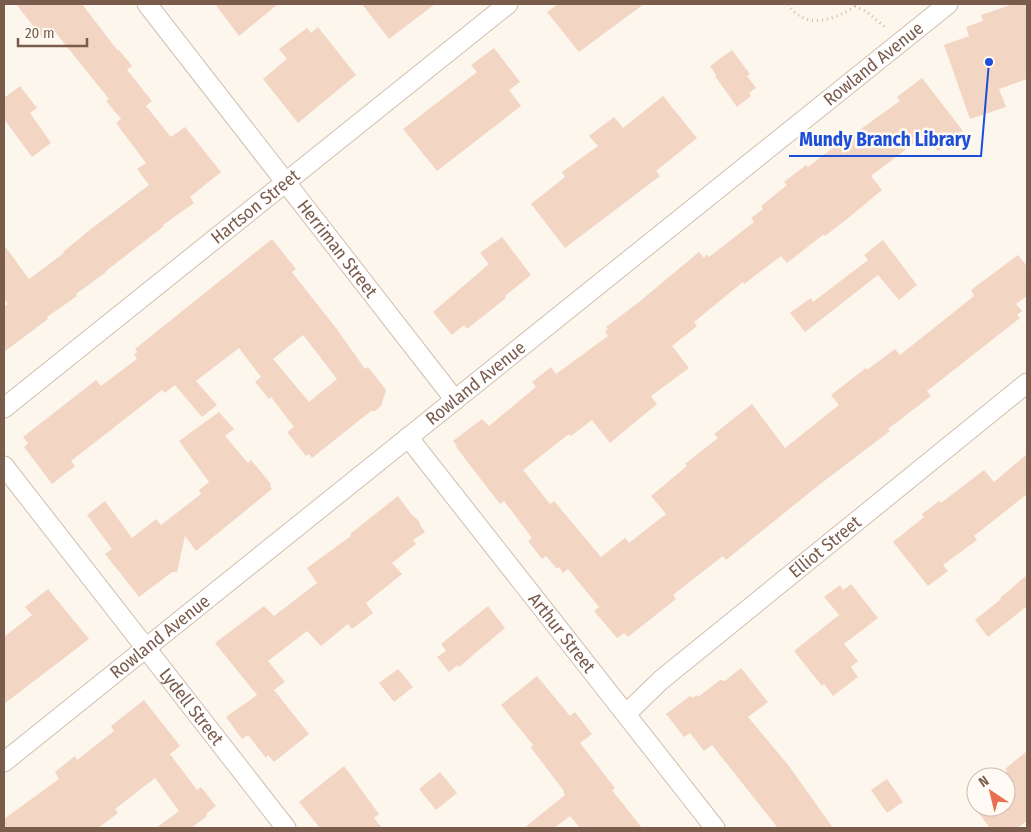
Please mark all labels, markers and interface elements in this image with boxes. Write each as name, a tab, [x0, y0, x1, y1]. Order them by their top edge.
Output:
scale bar	[18, 15, 86, 47]
street label: Rowland Avenue	[819, 17, 928, 111]
text: 20 m	[25, 24, 55, 42]
callout: Mundy Branch Library	[789, 122, 981, 156]
text: Mundy Branch Library	[799, 128, 972, 151]
street label: Hartson Street	[207, 164, 304, 249]
street label: Herriman Street	[293, 195, 382, 302]
street label: Rowland Avenue	[421, 336, 530, 430]
street label: Elliot Street	[785, 511, 866, 583]
street label: Arthur Street	[524, 589, 600, 677]
street label: Rowland Avenue	[106, 590, 214, 684]
street label: Lydell Street	[155, 664, 228, 750]
north arrow	[966, 767, 1016, 817]
text: N	[976, 772, 992, 791]

